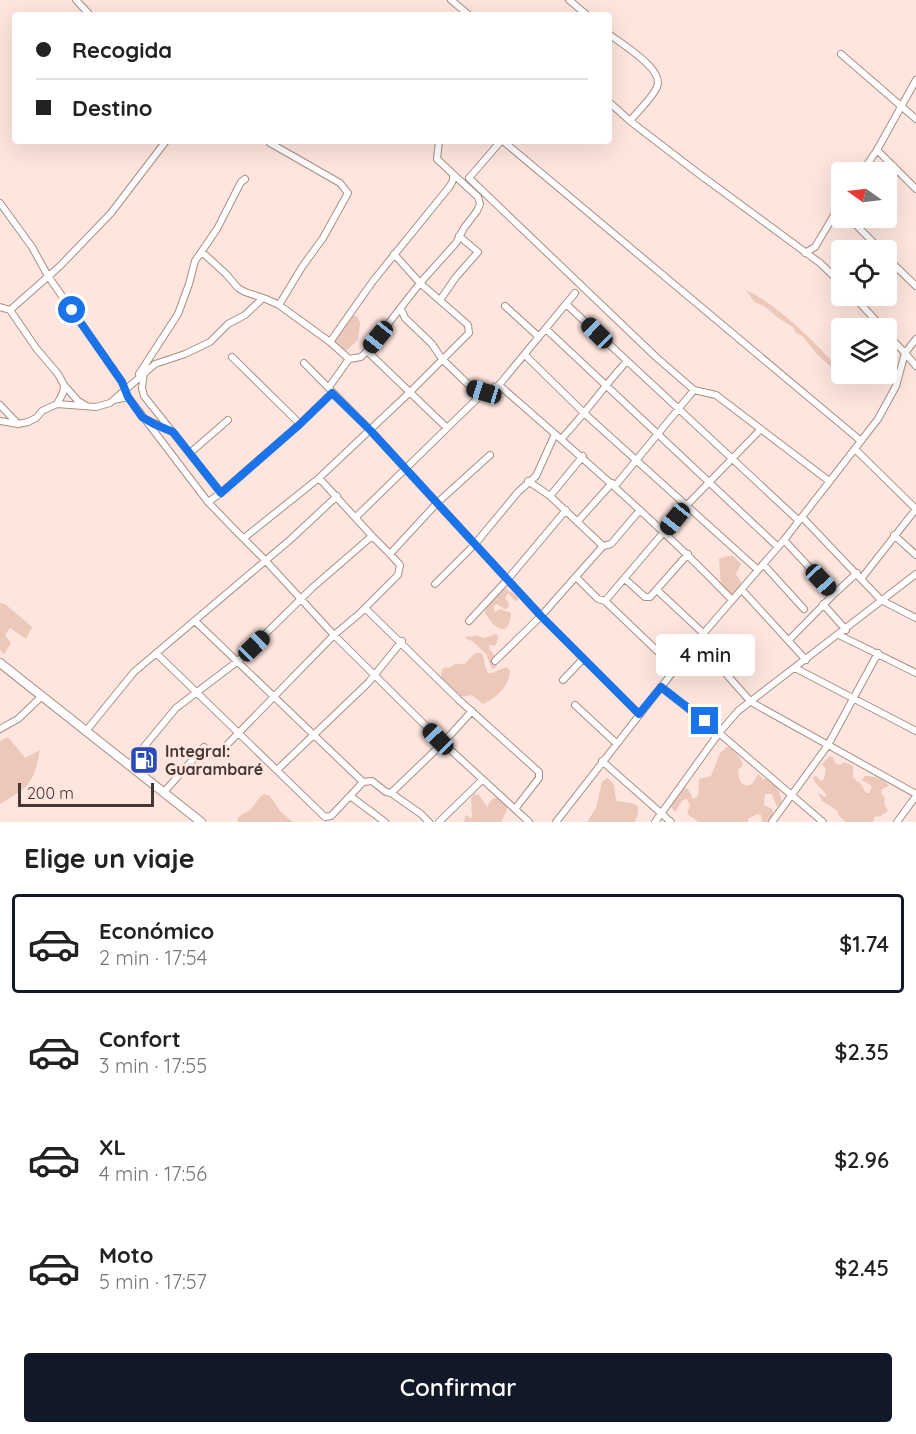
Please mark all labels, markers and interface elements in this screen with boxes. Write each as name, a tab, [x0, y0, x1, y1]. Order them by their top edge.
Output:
text: Recogida	[72, 36, 172, 64]
text: Destino	[72, 94, 153, 122]
north arrow	[831, 162, 897, 228]
map controls	[831, 162, 897, 384]
button: locate	[831, 240, 897, 306]
route start	[58, 296, 85, 323]
car	[578, 314, 616, 352]
car	[360, 317, 396, 357]
button: layers	[831, 318, 897, 384]
car	[464, 378, 504, 406]
car	[657, 499, 693, 539]
car	[802, 561, 840, 599]
car	[235, 627, 273, 665]
callout: 4 min	[656, 634, 754, 676]
text: 4 min	[680, 642, 731, 667]
route end	[691, 707, 718, 734]
car	[419, 720, 457, 758]
place label: Integral: Guarambaré	[165, 741, 263, 779]
fuel station icon: Integral: Guarambaré	[128, 744, 160, 776]
scale bar	[18, 780, 154, 808]
text: 200 m	[27, 783, 74, 803]
text: Elige un viaje	[24, 841, 195, 875]
icon: car	[27, 917, 81, 971]
text: Económico	[99, 917, 214, 945]
text: $1.74	[839, 930, 889, 958]
text: 2 min · 17:54	[99, 945, 207, 970]
icon: car	[27, 1025, 81, 1079]
text: Confort	[99, 1025, 181, 1053]
text: $2.35	[835, 1038, 889, 1066]
text: 3 min · 17:55	[99, 1053, 207, 1078]
icon: car	[27, 1133, 81, 1187]
text: XL	[99, 1133, 126, 1161]
text: $2.96	[834, 1146, 889, 1174]
text: 4 min · 17:56	[99, 1161, 207, 1186]
icon: car	[27, 1241, 81, 1295]
text: Moto	[99, 1241, 153, 1269]
text: $2.45	[834, 1254, 889, 1282]
text: 5 min · 17:57	[99, 1269, 207, 1294]
button: Confirmar	[24, 1353, 892, 1422]

